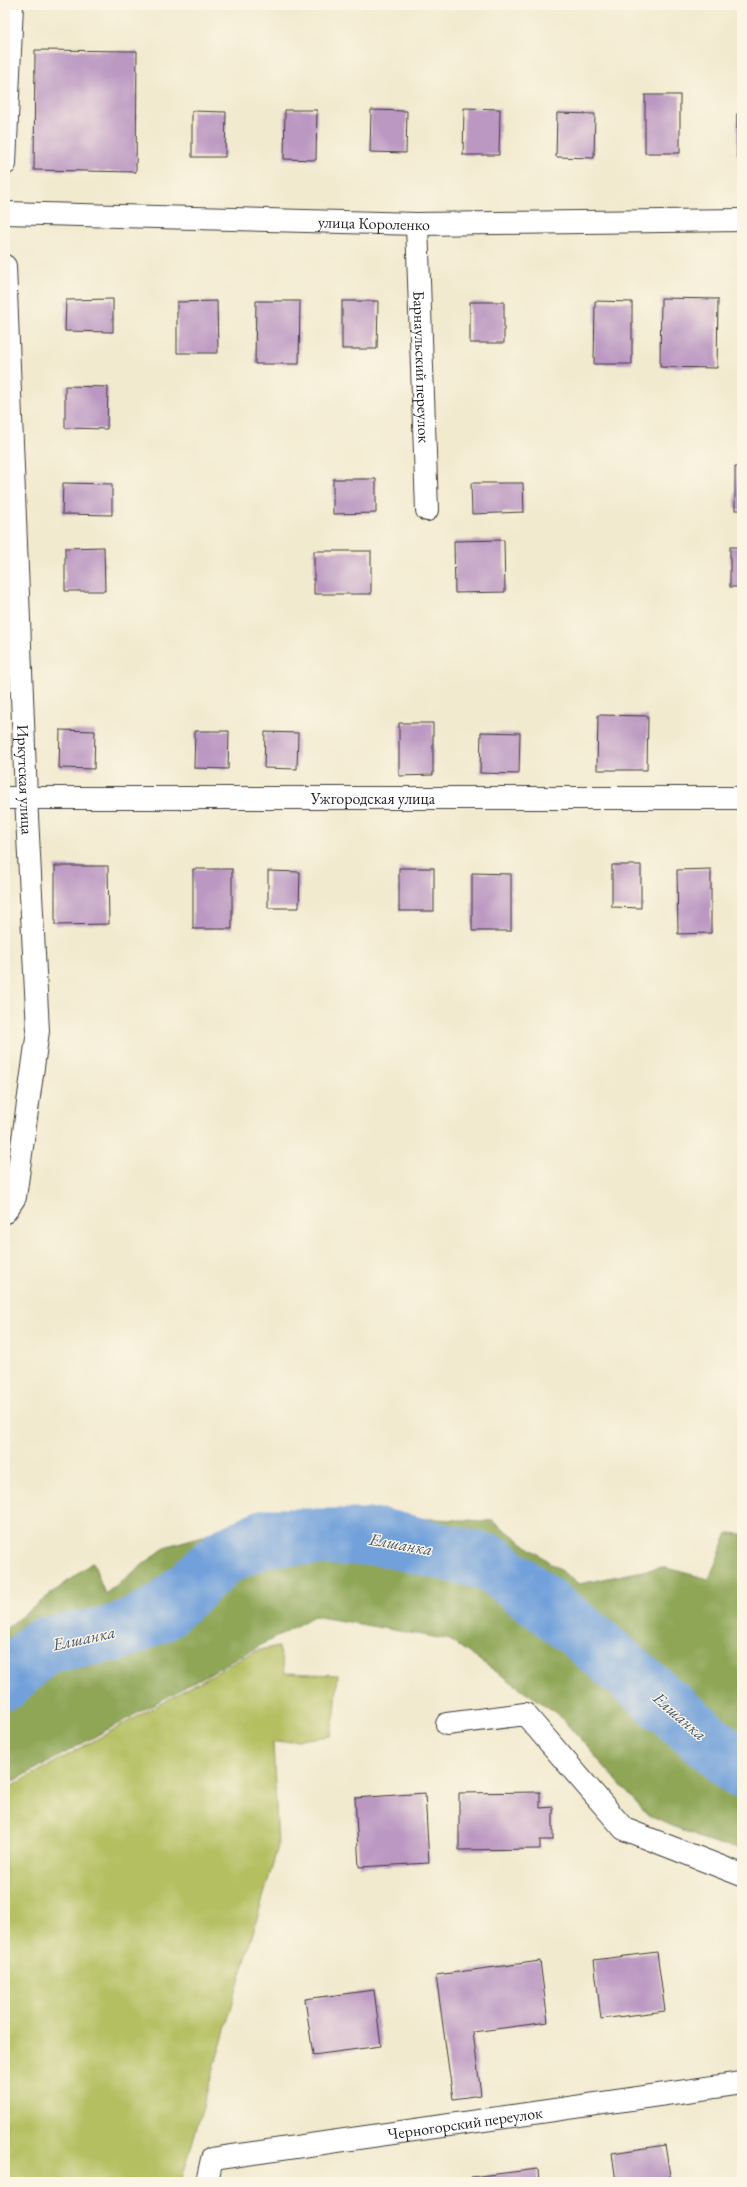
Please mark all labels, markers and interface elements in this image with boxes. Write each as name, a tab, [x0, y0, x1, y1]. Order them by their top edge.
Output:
street label: улица Короленко	[318, 211, 430, 235]
street label: Барнаульский переулок	[408, 290, 435, 444]
street label: Иркутская улица	[12, 724, 38, 836]
street label: Ужгородская улица	[310, 788, 436, 809]
water label: Елшанка	[367, 1527, 434, 1560]
water label: Елшанка	[50, 1621, 117, 1656]
water label: Елшанка	[648, 1686, 711, 1745]
street label: Черногорский переулок	[386, 2102, 544, 2145]

